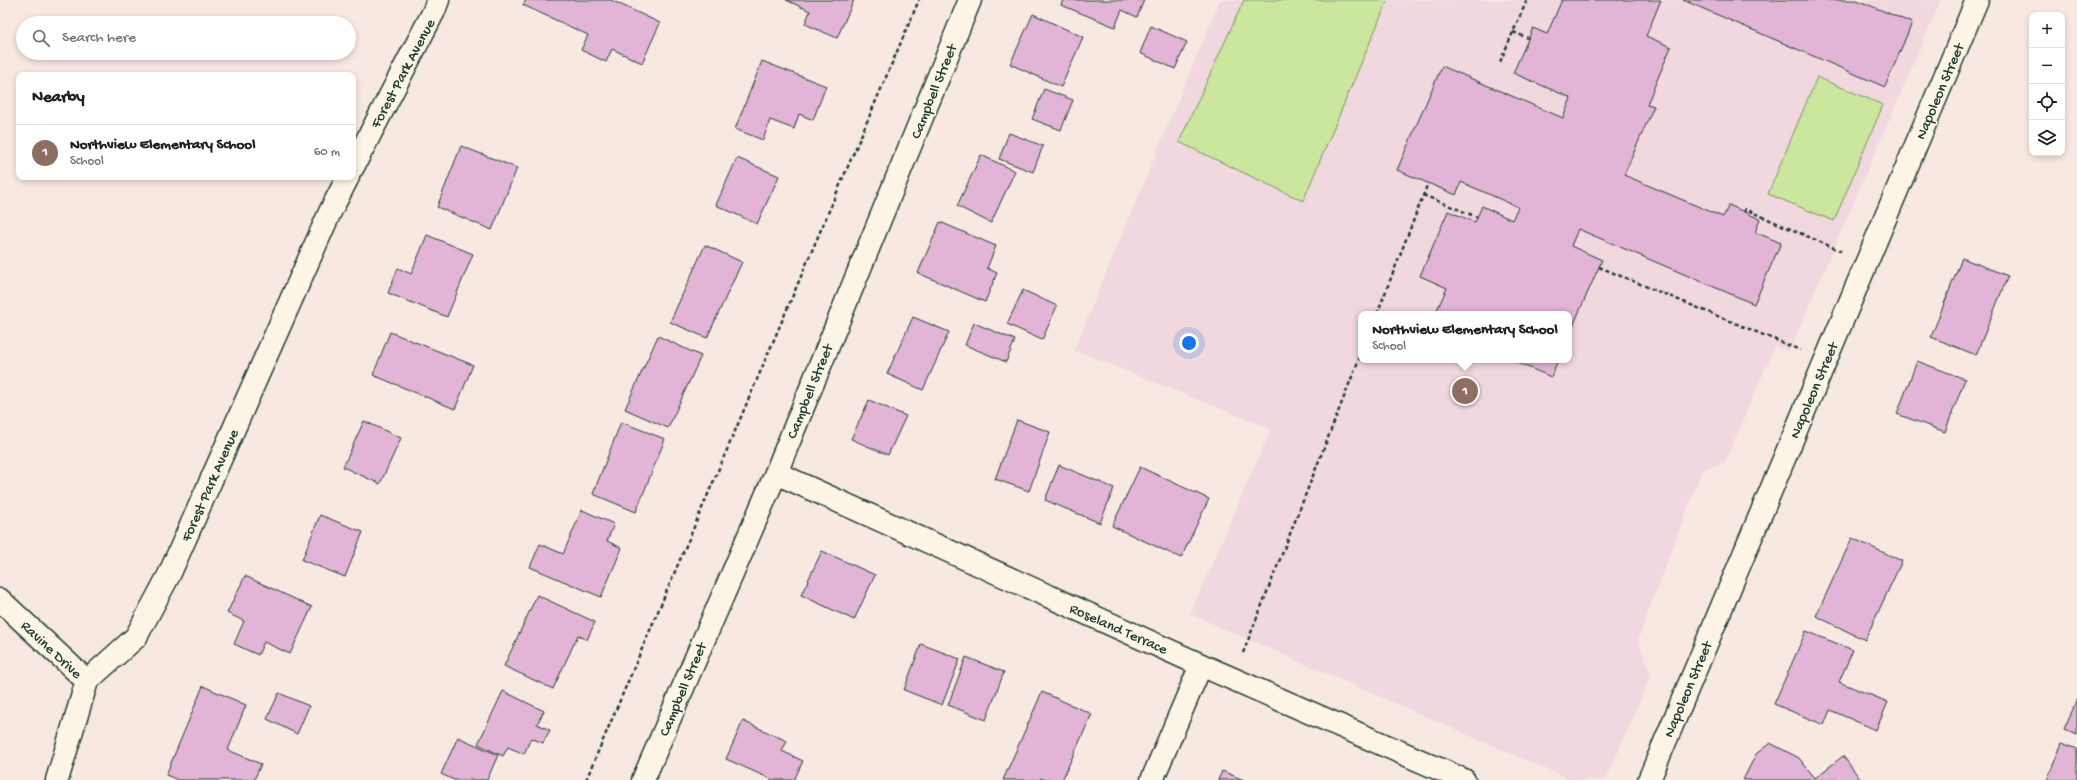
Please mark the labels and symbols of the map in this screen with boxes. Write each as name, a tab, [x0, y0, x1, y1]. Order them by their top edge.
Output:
street label: Forest Park Avenue	[367, 16, 440, 132]
street label: Napoleon Street	[1912, 39, 1970, 143]
street label: Campbell Street	[908, 40, 963, 142]
your location	[1179, 333, 1199, 353]
street label: Napoleon Street	[1786, 338, 1844, 442]
street label: Campbell Street	[784, 340, 839, 442]
pin: 1	[1452, 376, 1478, 406]
street label: Forest Park Avenue	[178, 427, 244, 546]
street label: Roseland Terrace	[1066, 600, 1170, 660]
street label: Ravine Drive	[16, 618, 85, 684]
street label: Napoleon Street	[1660, 637, 1718, 741]
street label: Campbell Street	[656, 638, 712, 739]

